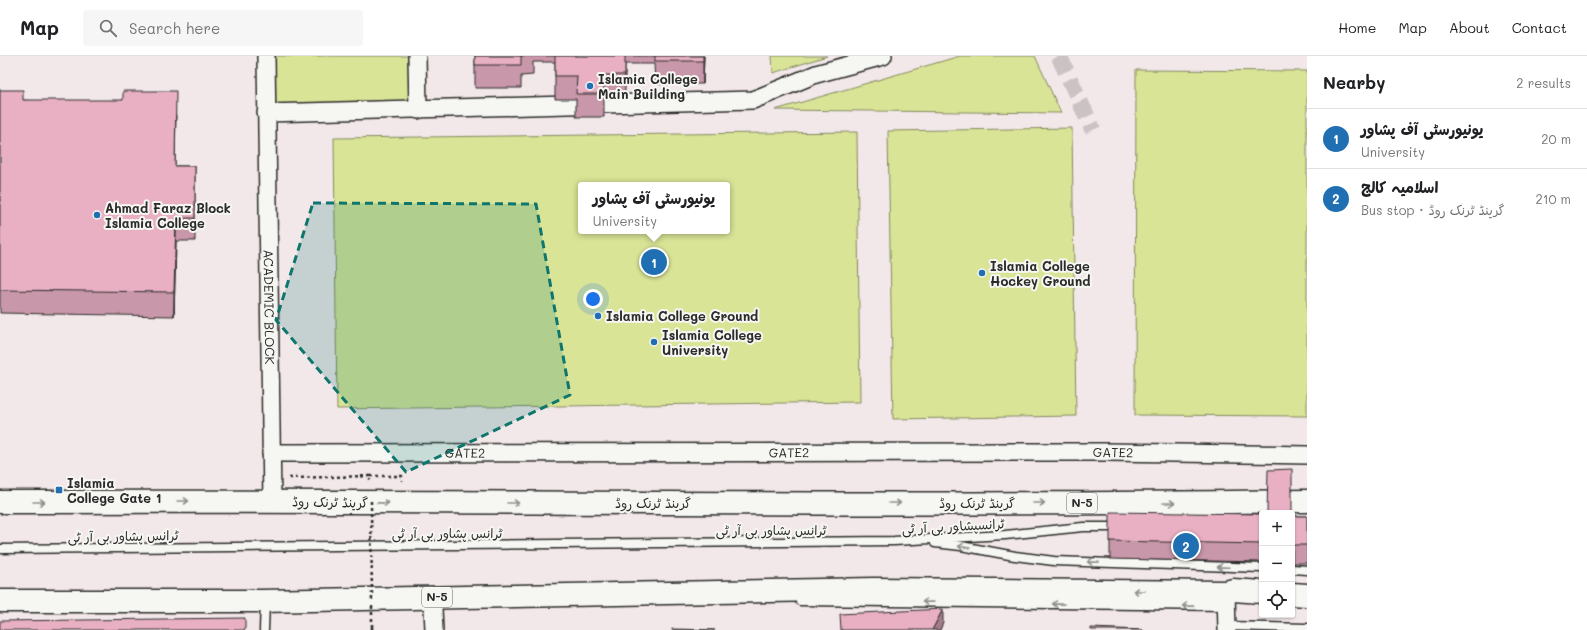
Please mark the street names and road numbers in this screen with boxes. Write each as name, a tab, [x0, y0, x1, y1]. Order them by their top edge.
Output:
street label: ACADEMIC BLOCK	[261, 249, 279, 365]
street label: GATE2	[769, 443, 809, 460]
street label: GATE2	[1093, 443, 1133, 460]
street label: GATE2	[445, 444, 485, 461]
street label: گرینڈ ٹرنک روڈ	[292, 492, 369, 512]
road number: N-5	[1067, 493, 1097, 513]
street label: گرینڈ ٹرنک روڈ	[615, 494, 691, 512]
street label: گرینڈ ٹرنک روڈ	[939, 494, 1015, 512]
street label: ٹرانسپشاور بی آر ٹی	[901, 514, 1005, 539]
street label: ٹرانس پشاور بی آر ٹی	[716, 521, 827, 540]
street label: ٹرانس پشاور بی آر ٹی	[392, 524, 503, 543]
street label: ٹرانس پشاور بی آر ٹی	[68, 526, 179, 547]
road number: N-5	[422, 587, 452, 607]

